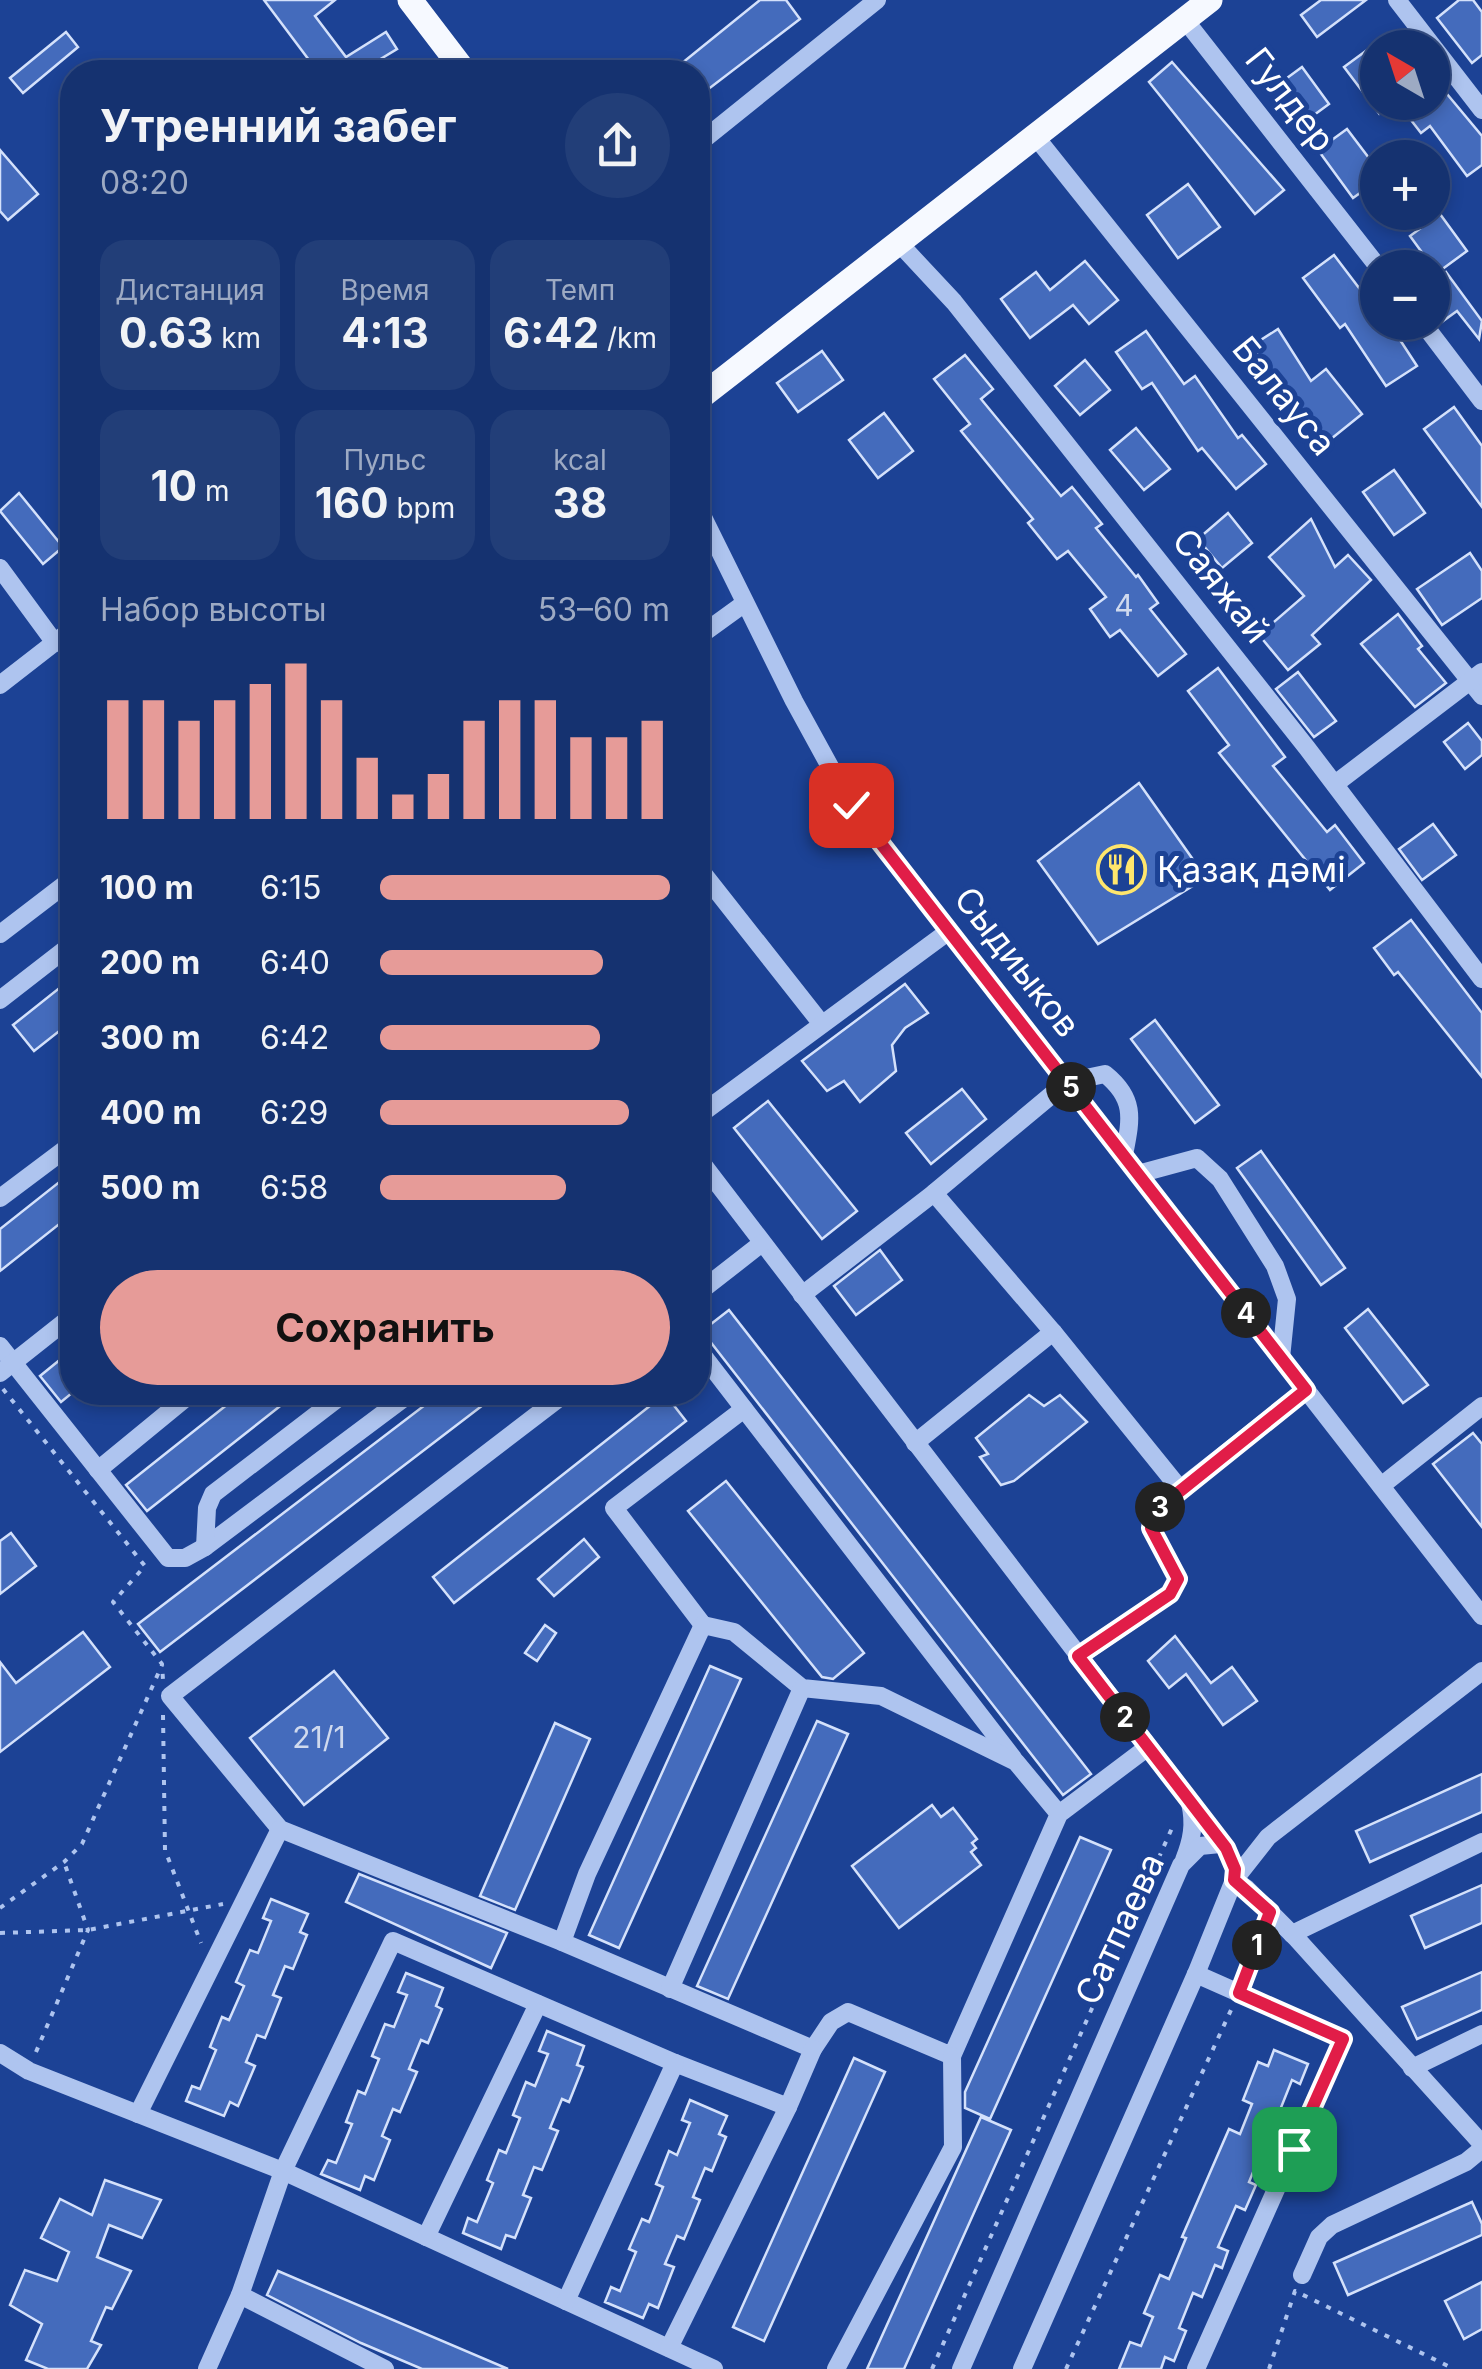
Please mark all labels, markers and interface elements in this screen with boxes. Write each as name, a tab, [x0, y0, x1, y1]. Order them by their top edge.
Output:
north arrow	[1360, 30, 1450, 120]
map controls	[1360, 30, 1450, 340]
street label: Гулдер	[1237, 39, 1344, 160]
button: share	[565, 93, 670, 198]
text: Утренний забег	[100, 98, 457, 153]
button: +	[1360, 140, 1450, 230]
text: 08:20	[100, 163, 189, 202]
button: −	[1360, 250, 1450, 340]
text: Дистанция	[115, 273, 265, 307]
text: Время	[341, 273, 429, 307]
text: Темп	[545, 273, 615, 307]
text: 0.63	[119, 307, 213, 358]
text: 4:13	[341, 307, 429, 358]
text: 6:42	[503, 307, 599, 358]
text: km	[213, 321, 261, 355]
text: /km	[599, 321, 657, 355]
street label: Балауса	[1224, 328, 1345, 463]
text: Пульс	[343, 443, 427, 477]
text: kcal	[553, 443, 607, 477]
text: 10	[151, 460, 197, 511]
text: m	[197, 474, 229, 508]
text: 160	[315, 477, 389, 528]
text: 38	[553, 477, 607, 528]
text: bpm	[389, 491, 455, 525]
street label: Саяжай	[1164, 520, 1279, 651]
house number: 4	[1114, 587, 1134, 623]
text: Набор высоты	[100, 590, 327, 629]
text: 53–60 m	[538, 590, 670, 629]
pin	[809, 763, 894, 848]
icon: check	[824, 778, 879, 833]
restaurant icon: Қазақ дәмі	[1096, 844, 1148, 896]
place label: Қазақ дәмі	[1157, 848, 1346, 890]
text: 100 m	[100, 868, 194, 907]
text: 6:15	[260, 868, 322, 907]
street label: Сыдиыков	[946, 878, 1089, 1045]
text: 200 m	[100, 943, 200, 982]
text: 6:40	[260, 943, 330, 982]
text: 300 m	[100, 1018, 201, 1057]
text: 6:42	[260, 1018, 329, 1057]
pin: 5	[1046, 1062, 1096, 1112]
text: 5	[1062, 1070, 1080, 1104]
text: 400 m	[100, 1093, 202, 1132]
text: 6:29	[260, 1093, 328, 1132]
text: 500 m	[100, 1168, 200, 1207]
text: 6:58	[260, 1168, 328, 1207]
button: Сохранить	[100, 1270, 670, 1385]
pin: 4	[1221, 1288, 1271, 1338]
text: 4	[1237, 1296, 1255, 1330]
pin: 3	[1135, 1482, 1185, 1532]
text: 3	[1151, 1490, 1169, 1524]
pin: 2	[1100, 1692, 1150, 1742]
text: 2	[1116, 1700, 1134, 1734]
house number: 21/1	[292, 1719, 346, 1755]
street label: Сатпаева	[1066, 1846, 1172, 2011]
pin: 1	[1232, 1920, 1282, 1970]
text: 1	[1251, 1928, 1263, 1962]
pin	[1252, 2107, 1337, 2192]
icon: arrive	[1267, 2122, 1322, 2177]

